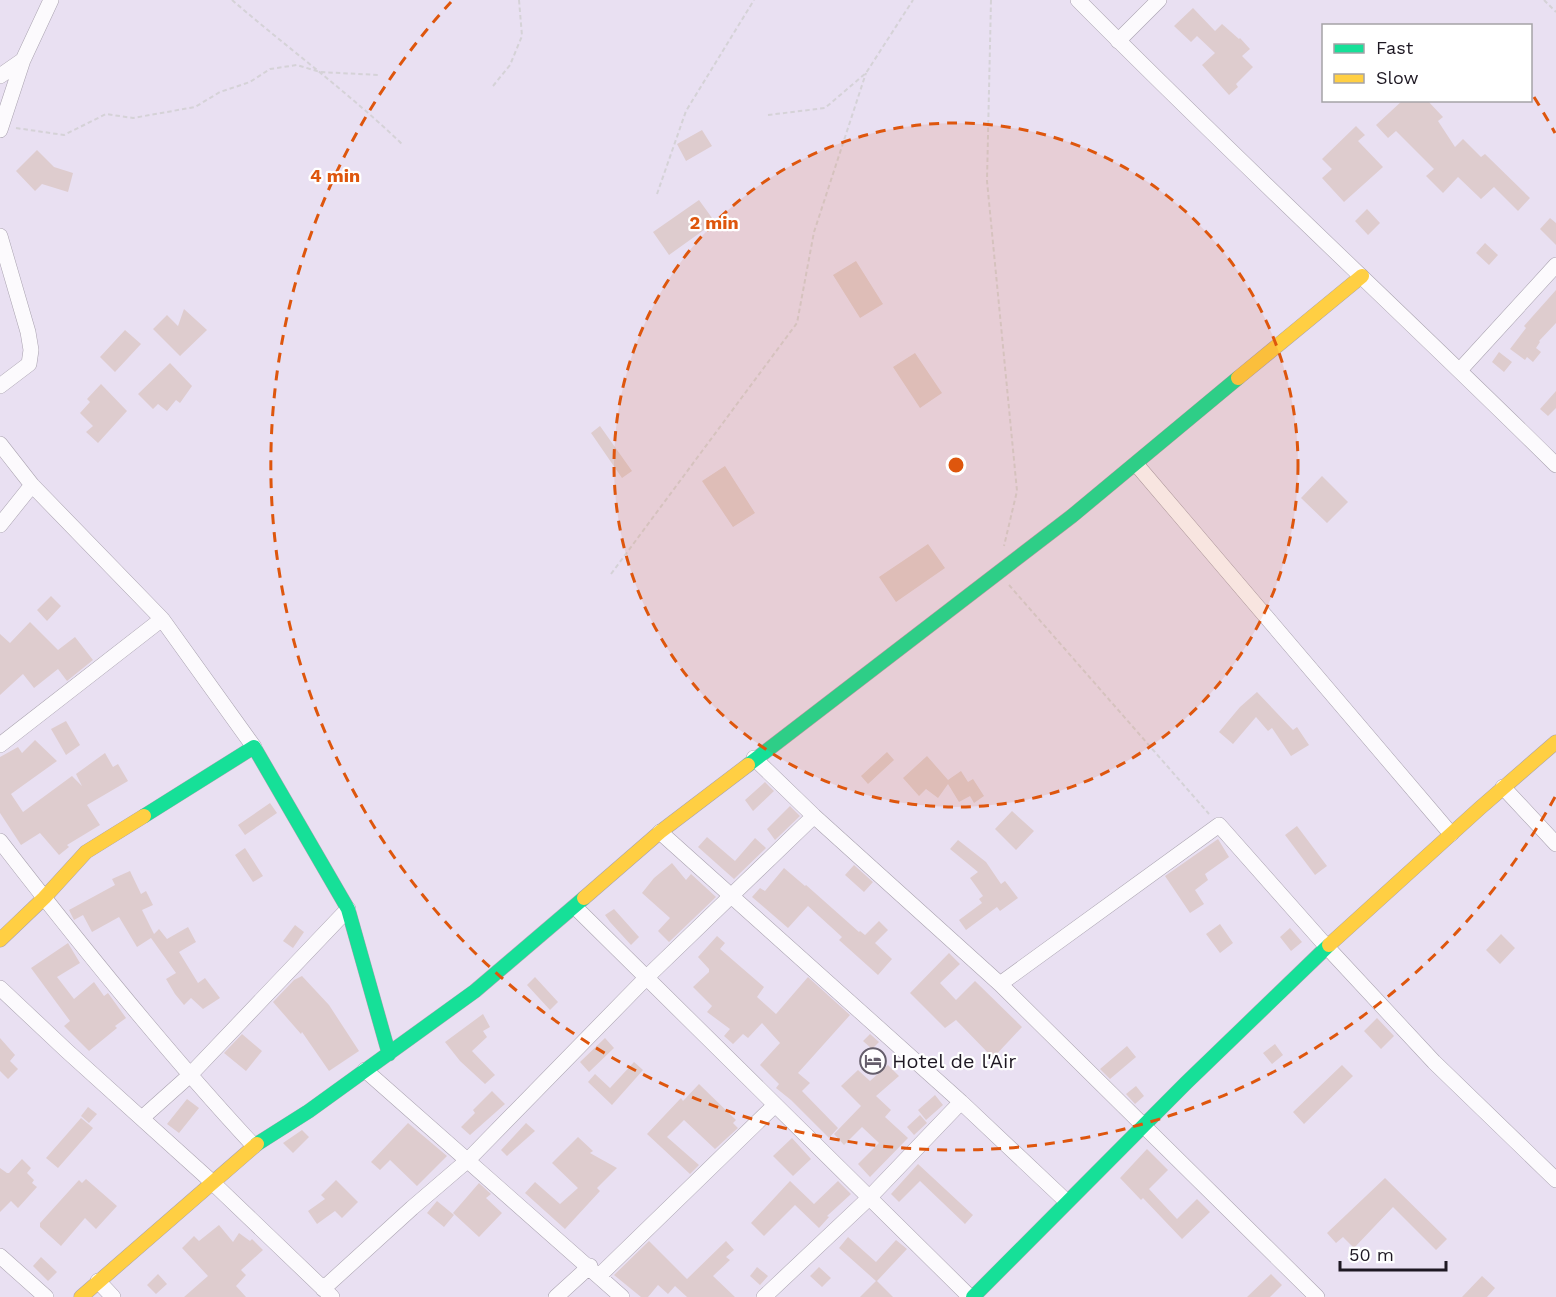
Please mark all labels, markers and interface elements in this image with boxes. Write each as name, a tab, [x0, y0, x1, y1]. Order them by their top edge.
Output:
legend	[1322, 24, 1532, 102]
text: Fast	[1376, 37, 1414, 58]
text: Slow	[1376, 67, 1419, 88]
text: 4 min	[310, 165, 360, 186]
text: 2 min	[689, 212, 739, 233]
centre of rings	[946, 455, 966, 475]
hotel icon: Hotel de l'Air	[858, 1046, 888, 1076]
place label: Hotel de l'Air	[892, 1049, 1016, 1073]
scale bar	[1340, 1234, 1446, 1272]
text: 50 m	[1349, 1244, 1394, 1265]

